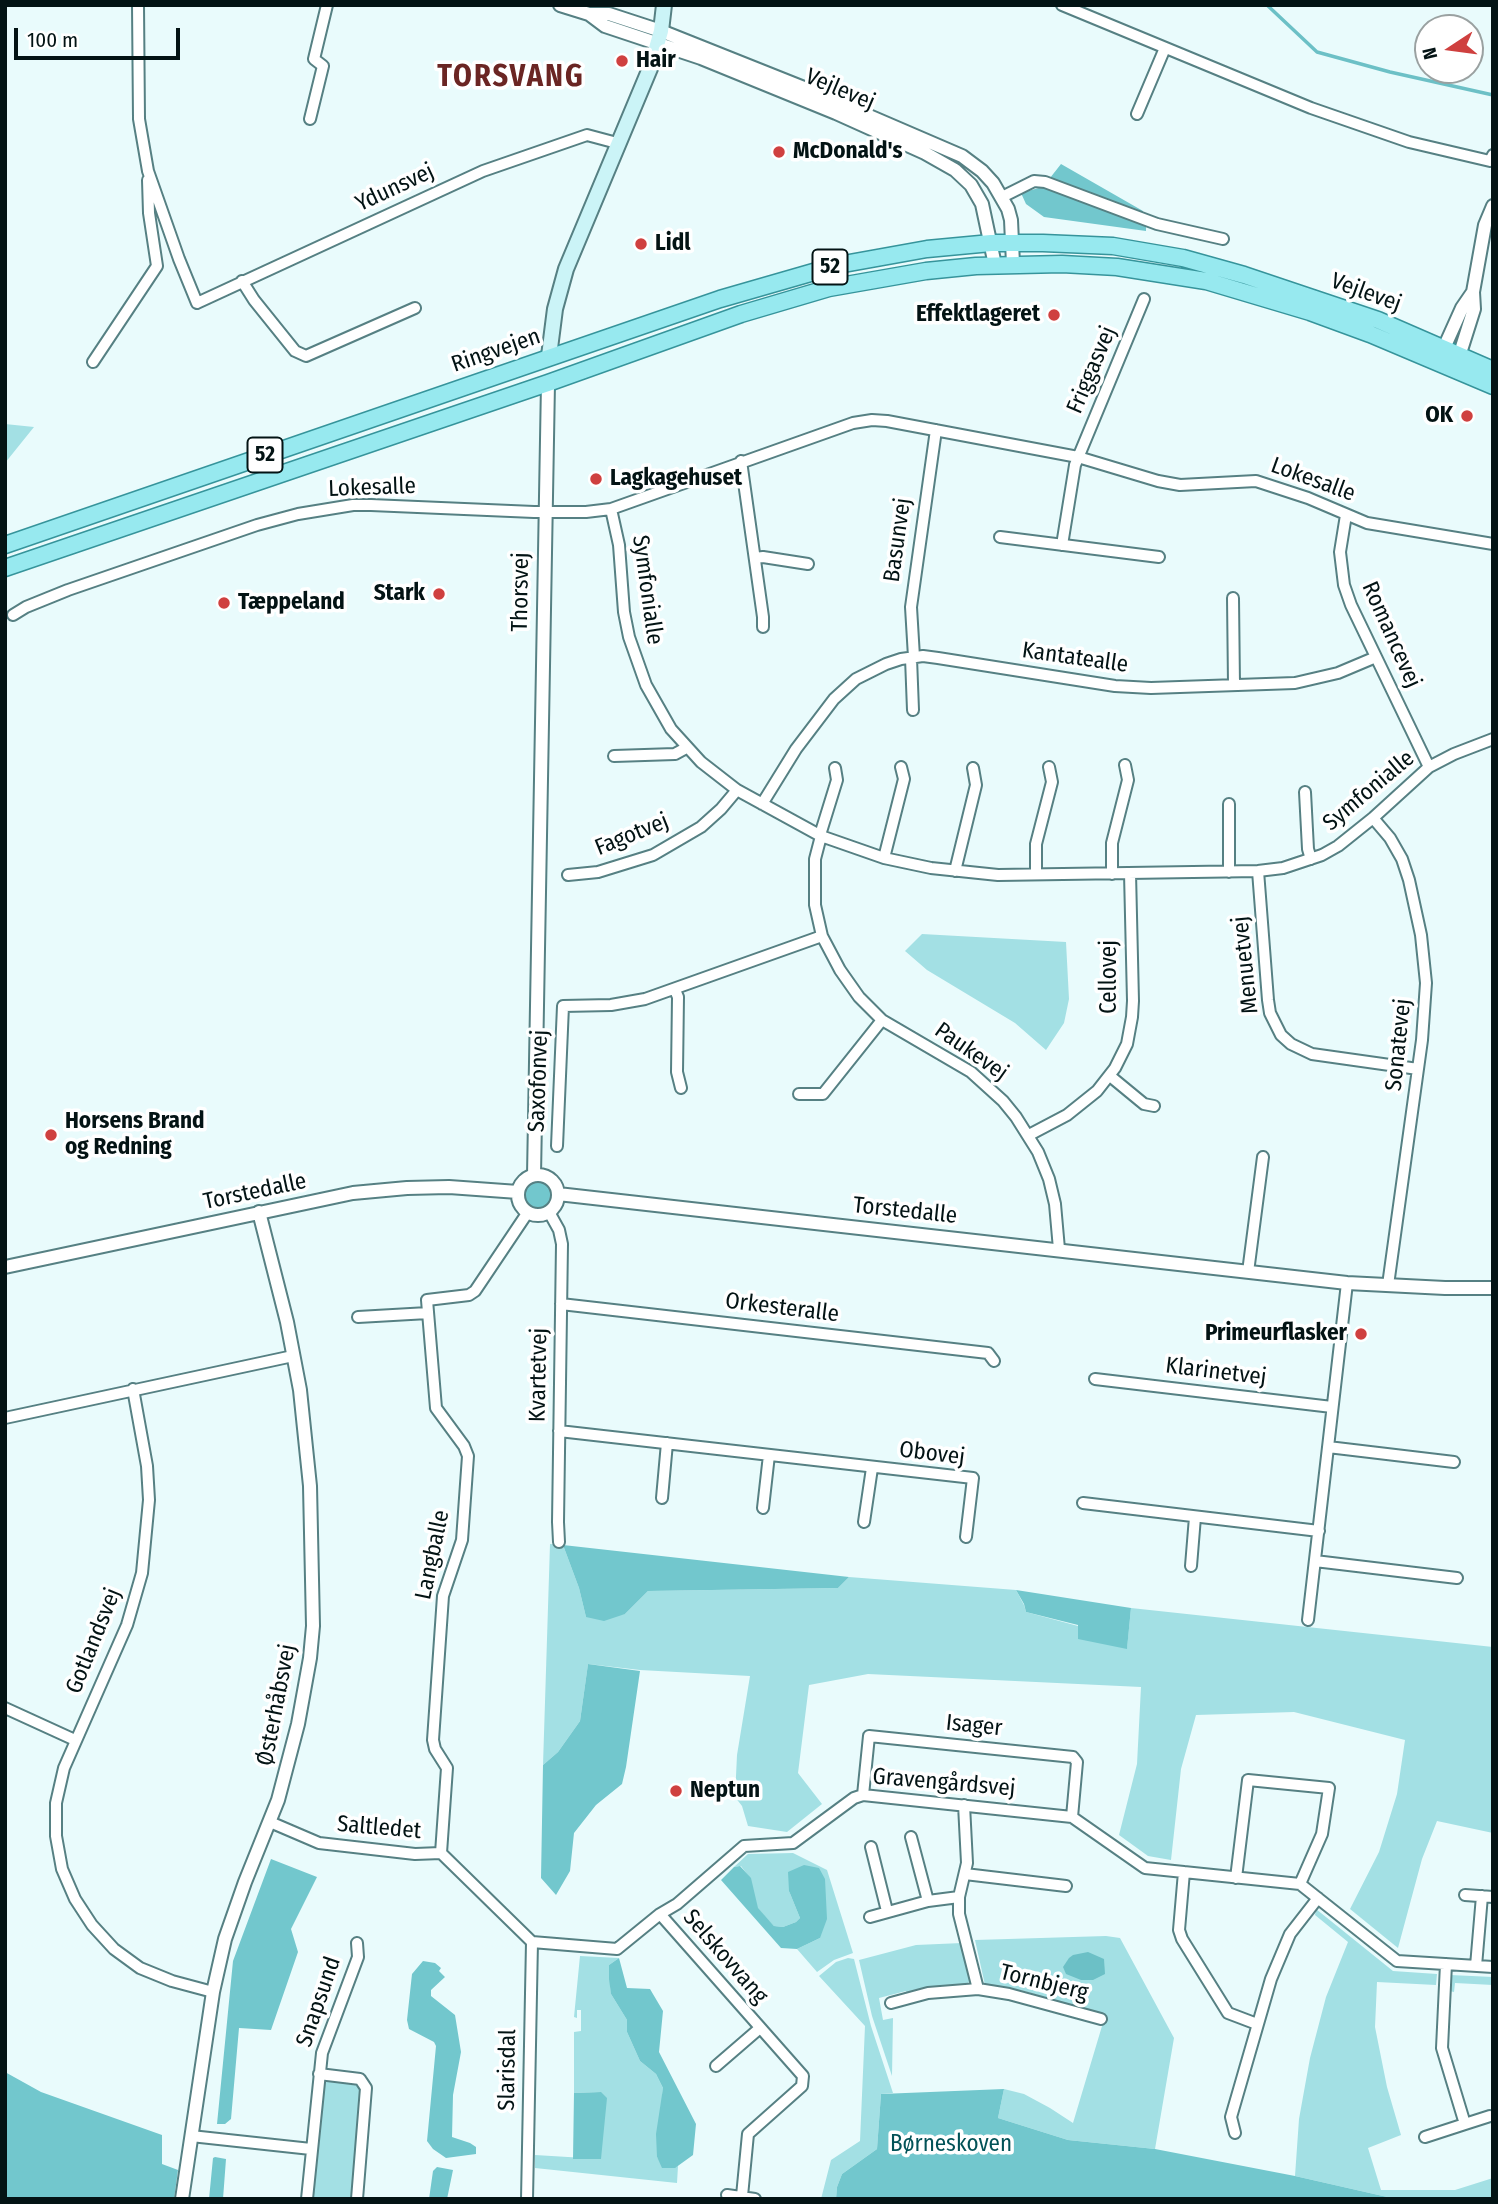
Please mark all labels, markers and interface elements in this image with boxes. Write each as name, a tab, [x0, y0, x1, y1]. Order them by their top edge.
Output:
scale bar	[18, 14, 184, 58]
north arrow	[1414, 14, 1484, 84]
text: 100 m	[27, 27, 78, 53]
text: N	[1418, 45, 1442, 62]
place label: Hair	[636, 47, 676, 75]
marker: Hair	[614, 53, 630, 69]
district label: TORSVANG	[438, 60, 584, 96]
street label: Vejlevej	[801, 63, 879, 117]
place label: McDonald's	[793, 138, 903, 166]
marker: McDonald's	[771, 144, 787, 160]
street label: Ydunsvej	[351, 158, 439, 218]
place label: Lidl	[655, 230, 690, 258]
marker: Lidl	[633, 236, 649, 252]
road number: 52	[812, 250, 848, 284]
street label: Vejlevej	[1327, 268, 1405, 318]
place label: Effektlageret	[916, 301, 1040, 329]
marker: Effektlageret	[1046, 307, 1062, 323]
street label: Friggasvej	[1061, 322, 1123, 418]
street label: Ringvejen	[448, 323, 544, 379]
place label: OK	[1425, 402, 1453, 430]
marker: OK	[1459, 408, 1475, 424]
road number: 52	[247, 438, 282, 472]
street label: Lokesalle	[1267, 452, 1359, 508]
place label: Lagkagehuset	[610, 465, 742, 493]
marker: Lagkagehuset	[588, 471, 604, 487]
street label: Lokesalle	[328, 473, 416, 503]
street label: Basunvej	[878, 496, 918, 584]
street label: Symfonialle	[626, 533, 668, 647]
street label: Thorsvej	[507, 552, 535, 632]
street label: Romancevej	[1355, 578, 1427, 692]
place label: Stark	[374, 580, 425, 608]
marker: Stark	[431, 586, 447, 602]
place label: Tæppeland	[238, 589, 345, 617]
marker: Tæppeland	[216, 595, 232, 611]
street label: Kantatealle	[1020, 637, 1130, 679]
street label: Symfonialle	[1318, 745, 1420, 837]
street label: Fagotvej	[591, 808, 673, 862]
street label: Menuetvej	[1227, 915, 1265, 1015]
street label: Cellovej	[1096, 940, 1124, 1014]
street label: Sonatevej	[1380, 997, 1418, 1093]
street label: Paukevej	[929, 1017, 1013, 1087]
street label: Saxofonvej	[523, 1029, 555, 1133]
place label: Horsens Brand og Redning	[65, 1108, 205, 1162]
marker: Horsens Brand og Redning	[43, 1127, 59, 1143]
street label: Torstedalle	[201, 1168, 309, 1216]
street label: Torstedalle	[852, 1192, 958, 1230]
street label: Orkesteralle	[724, 1287, 840, 1329]
place label: Primeurflasker	[1205, 1320, 1347, 1348]
marker: Primeurflasker	[1353, 1326, 1369, 1342]
street label: Kvartetvej	[524, 1328, 554, 1422]
street label: Klarinetvej	[1164, 1352, 1268, 1392]
street label: Obovej	[898, 1436, 966, 1472]
street label: Langballe	[410, 1508, 456, 1602]
street label: Gotlandsvej	[60, 1584, 128, 1698]
street label: Østerhåbsvej	[252, 1642, 302, 1768]
street label: Isager	[944, 1709, 1004, 1743]
street label: Gravengårdsvej	[871, 1763, 1017, 1803]
place label: Neptun	[690, 1777, 760, 1805]
marker: Neptun	[668, 1783, 684, 1799]
street label: Saltledet	[336, 1811, 422, 1845]
street label: Selskovvang	[677, 1904, 773, 2010]
street label: Snapsund	[291, 1953, 347, 2051]
street label: Tornbjerg	[997, 1959, 1091, 2007]
street label: Slarisdal	[493, 2029, 523, 2111]
park label: Børneskoven	[890, 2131, 1012, 2159]

